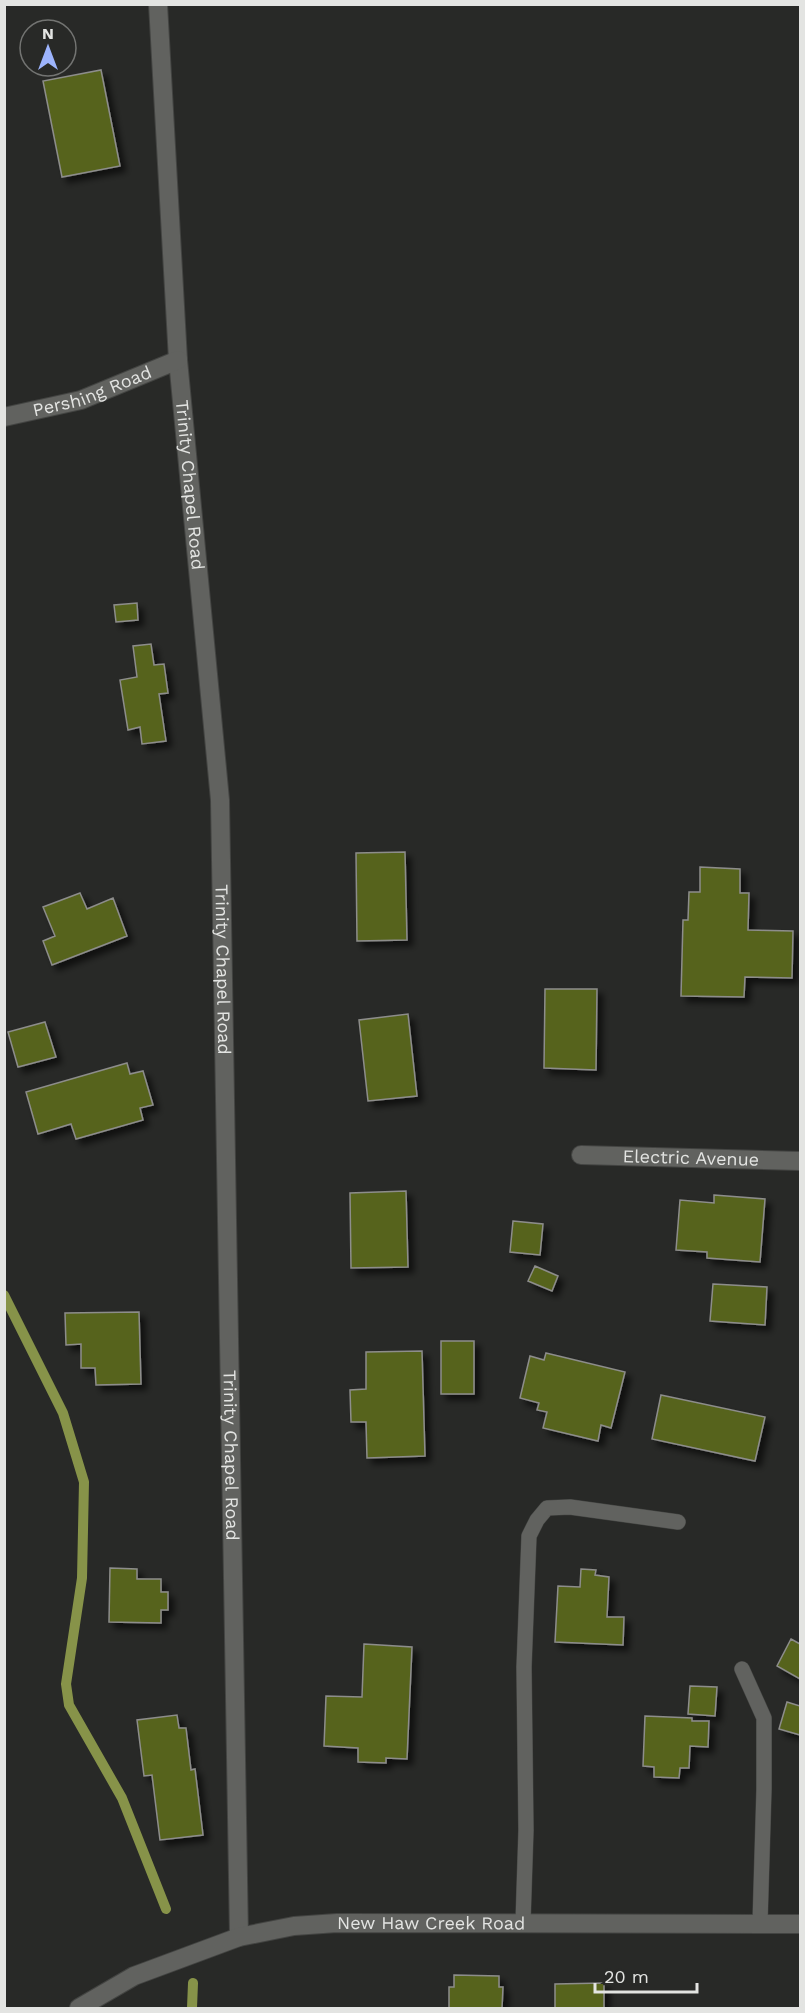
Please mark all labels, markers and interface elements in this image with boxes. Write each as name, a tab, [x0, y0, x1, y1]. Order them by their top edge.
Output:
north arrow	[18, 18, 78, 78]
text: N	[42, 24, 54, 43]
street label: Pershing Road	[31, 361, 155, 420]
street label: Trinity Chapel Road	[172, 399, 209, 571]
street label: Trinity Chapel Road	[211, 884, 235, 1055]
street label: Electric Avenue	[622, 1145, 759, 1170]
street label: Trinity Chapel Road	[220, 1370, 243, 1541]
street label: New Haw Creek Road	[337, 1912, 525, 1933]
scale bar	[595, 1956, 697, 1994]
text: 20 m	[604, 1966, 649, 1987]

